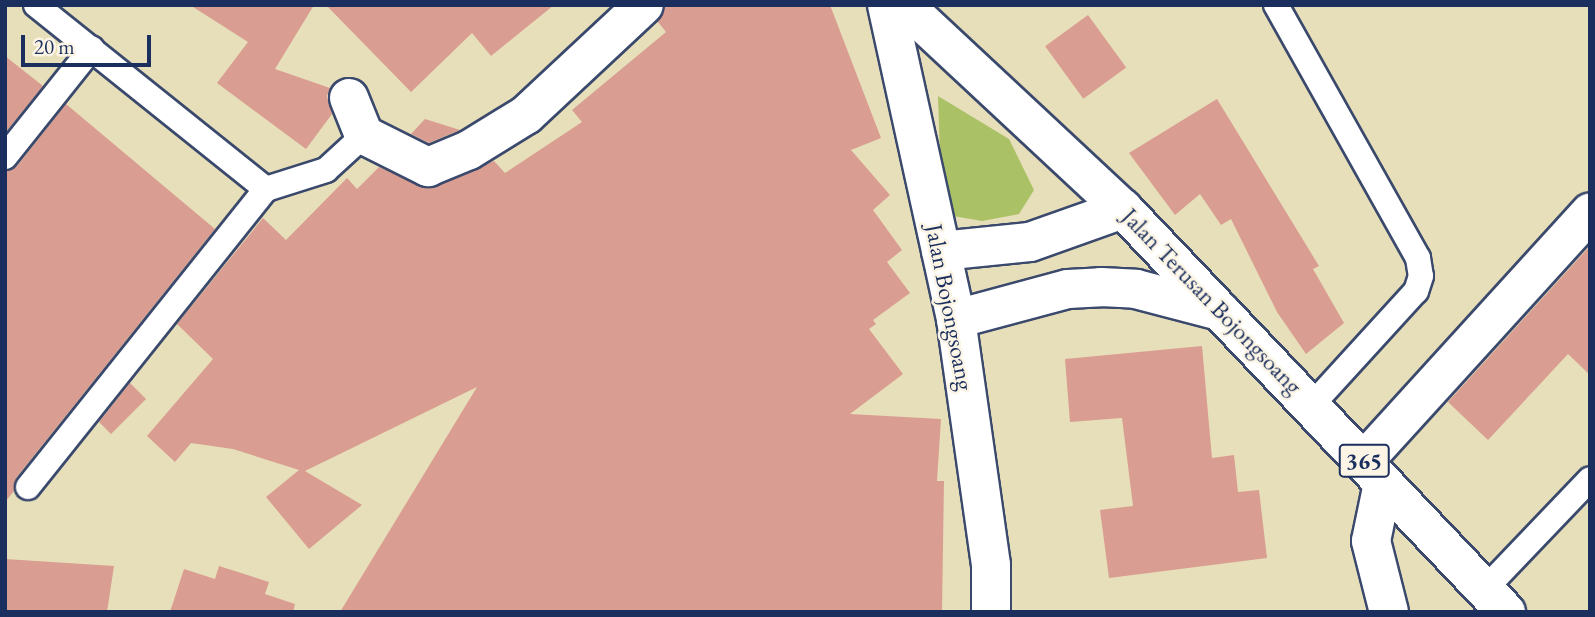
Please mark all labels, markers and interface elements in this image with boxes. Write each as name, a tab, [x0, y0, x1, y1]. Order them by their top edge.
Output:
scale bar	[24, 21, 154, 65]
text: 20 m	[34, 33, 75, 60]
street label: Jalan Terusan Bojongsoang	[1116, 202, 1308, 400]
street label: Jalan Bojongsoang	[920, 221, 980, 393]
road number: 365	[1338, 442, 1390, 481]

